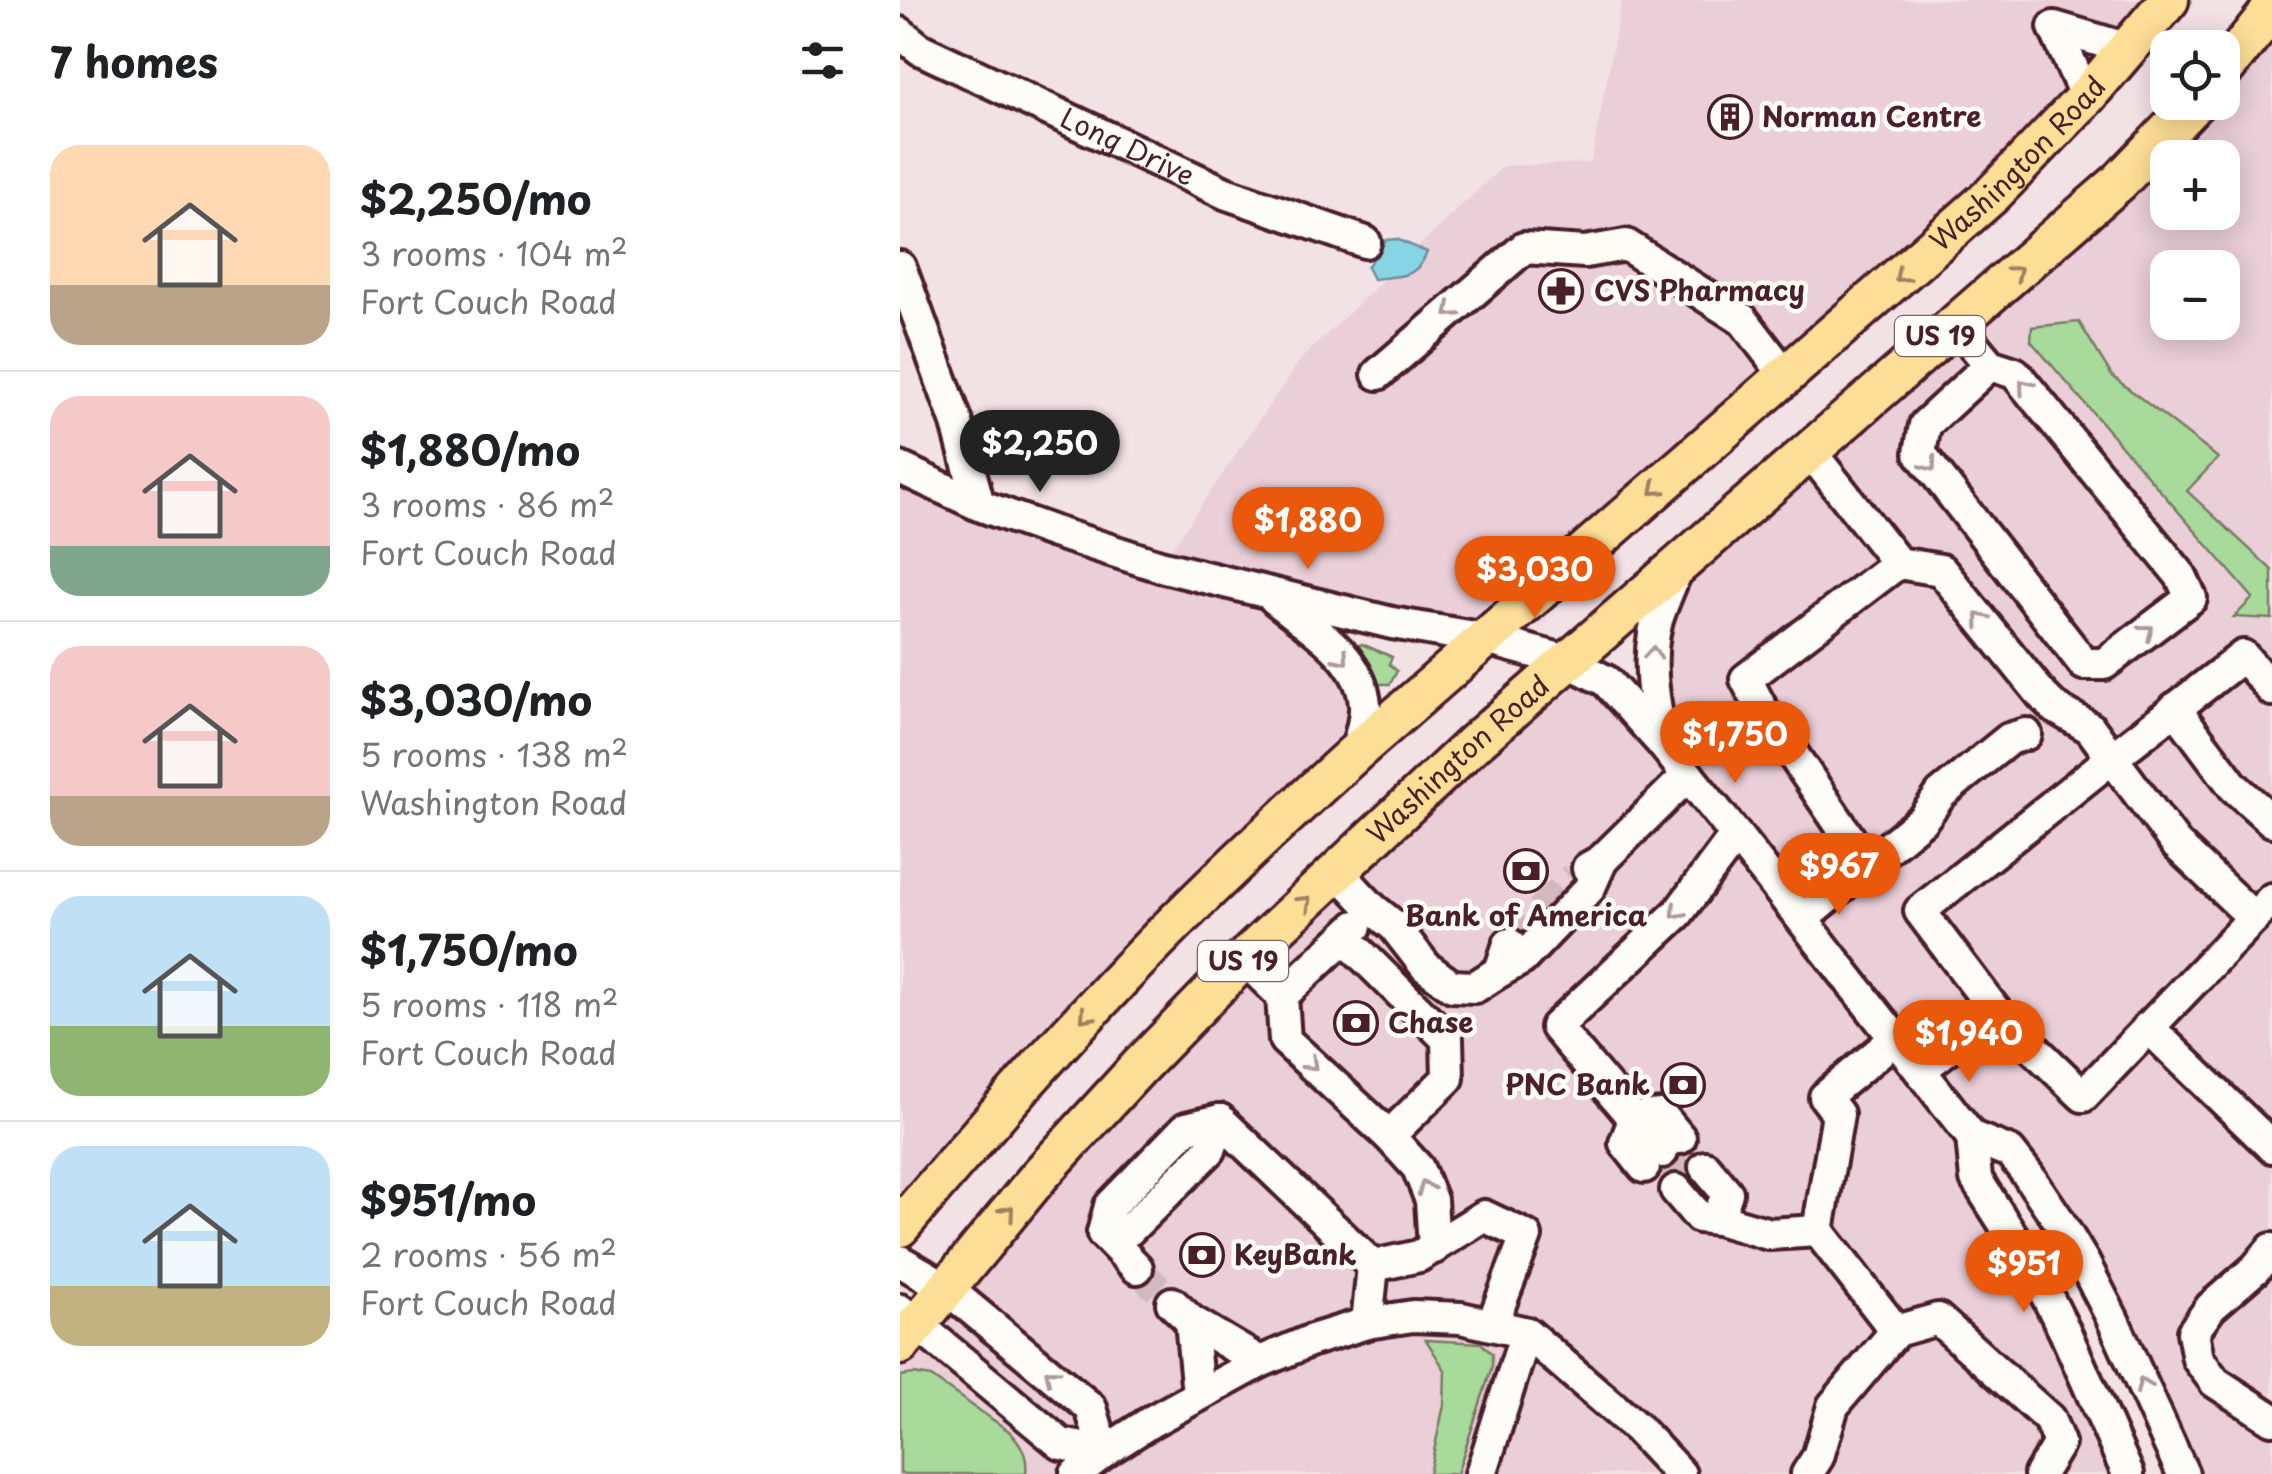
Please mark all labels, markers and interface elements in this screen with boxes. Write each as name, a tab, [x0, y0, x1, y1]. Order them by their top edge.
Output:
text: 7 homes	[50, 29, 218, 92]
map controls	[2150, 30, 2240, 340]
button: locate	[2150, 30, 2240, 120]
icon: filters	[795, 33, 850, 88]
street label: Washington Road	[1919, 66, 2115, 260]
building icon: Norman Centre	[1707, 94, 1753, 140]
place label: Norman Centre	[1762, 94, 1982, 137]
street label: Long Drive	[1054, 95, 1202, 196]
button: +	[2150, 140, 2240, 230]
text: $2,250/mo	[360, 166, 592, 229]
icon: home	[130, 185, 250, 305]
text: 3 rooms · 104 m²	[360, 229, 628, 277]
button: −	[2150, 250, 2240, 340]
one-way arrow	[1895, 265, 1913, 283]
one-way arrow	[2005, 266, 2023, 284]
pharmacy icon: CVS Pharmacy	[1538, 268, 1584, 314]
place label: CVS Pharmacy	[1594, 268, 1805, 311]
text: Fort Couch Road	[360, 277, 617, 325]
one-way arrow	[1444, 299, 1462, 317]
road number: US 19	[1895, 316, 1985, 356]
one-way arrow	[2019, 380, 2037, 398]
pin: $2,250	[959, 410, 1121, 495]
text: $1,880/mo	[360, 417, 580, 480]
text: $2,250	[982, 418, 1098, 466]
icon: home	[130, 436, 250, 556]
one-way arrow	[1919, 454, 1936, 472]
one-way arrow	[1649, 477, 1667, 495]
text: 3 rooms · 86 m²	[360, 480, 615, 528]
pin: $1,880	[1227, 487, 1389, 572]
text: $1,880	[1254, 495, 1362, 543]
text: Fort Couch Road	[360, 528, 617, 576]
pin: $3,030	[1454, 536, 1616, 621]
text: $3,030	[1477, 544, 1593, 592]
one-way arrow	[1975, 612, 1993, 630]
one-way arrow	[2136, 626, 2154, 643]
one-way arrow	[1642, 644, 1663, 660]
one-way arrow	[1330, 647, 1348, 665]
street label: Washington Road	[1356, 664, 1558, 853]
text: $3,030/mo	[360, 667, 592, 730]
icon: home	[130, 686, 250, 806]
pin: $1,750	[1654, 701, 1816, 786]
text: $1,750	[1682, 709, 1788, 757]
text: 5 rooms · 138 m²	[360, 730, 628, 778]
text: Washington Road	[360, 778, 627, 826]
pin: $967	[1780, 833, 1898, 918]
text: $967	[1799, 841, 1879, 889]
bank icon: Bank of America	[1503, 848, 1549, 894]
place label: Bank of America	[1405, 893, 1648, 936]
one-way arrow	[1293, 896, 1311, 914]
one-way arrow	[1670, 900, 1688, 919]
text: $1,750/mo	[360, 917, 578, 980]
icon: home	[130, 936, 250, 1056]
road number: US 19	[1198, 941, 1288, 981]
text: 5 rooms · 118 m²	[360, 980, 618, 1028]
bank icon: Chase	[1333, 1000, 1379, 1046]
place label: Chase	[1388, 1000, 1474, 1043]
pin: $1,940	[1888, 1000, 2050, 1085]
one-way arrow	[1080, 1004, 1098, 1023]
text: $1,940	[1915, 1008, 2023, 1056]
text: Fort Couch Road	[360, 1028, 617, 1076]
one-way arrow	[1299, 1052, 1318, 1070]
place label: PNC Bank	[1505, 1062, 1650, 1105]
bank icon: PNC Bank	[1660, 1062, 1706, 1108]
text: $951/mo	[360, 1167, 536, 1230]
one-way arrow	[1417, 1179, 1437, 1197]
icon: home	[130, 1186, 250, 1306]
one-way arrow	[996, 1206, 1014, 1224]
text: 2 rooms · 56 m²	[360, 1230, 617, 1278]
pin: $951	[1965, 1230, 2083, 1315]
bank icon: KeyBank	[1179, 1232, 1225, 1278]
place label: KeyBank	[1234, 1232, 1357, 1275]
text: $951	[1987, 1238, 2061, 1286]
text: Fort Couch Road	[360, 1278, 617, 1326]
one-way arrow	[1044, 1369, 1062, 1387]
one-way arrow	[2135, 1377, 2155, 1395]

